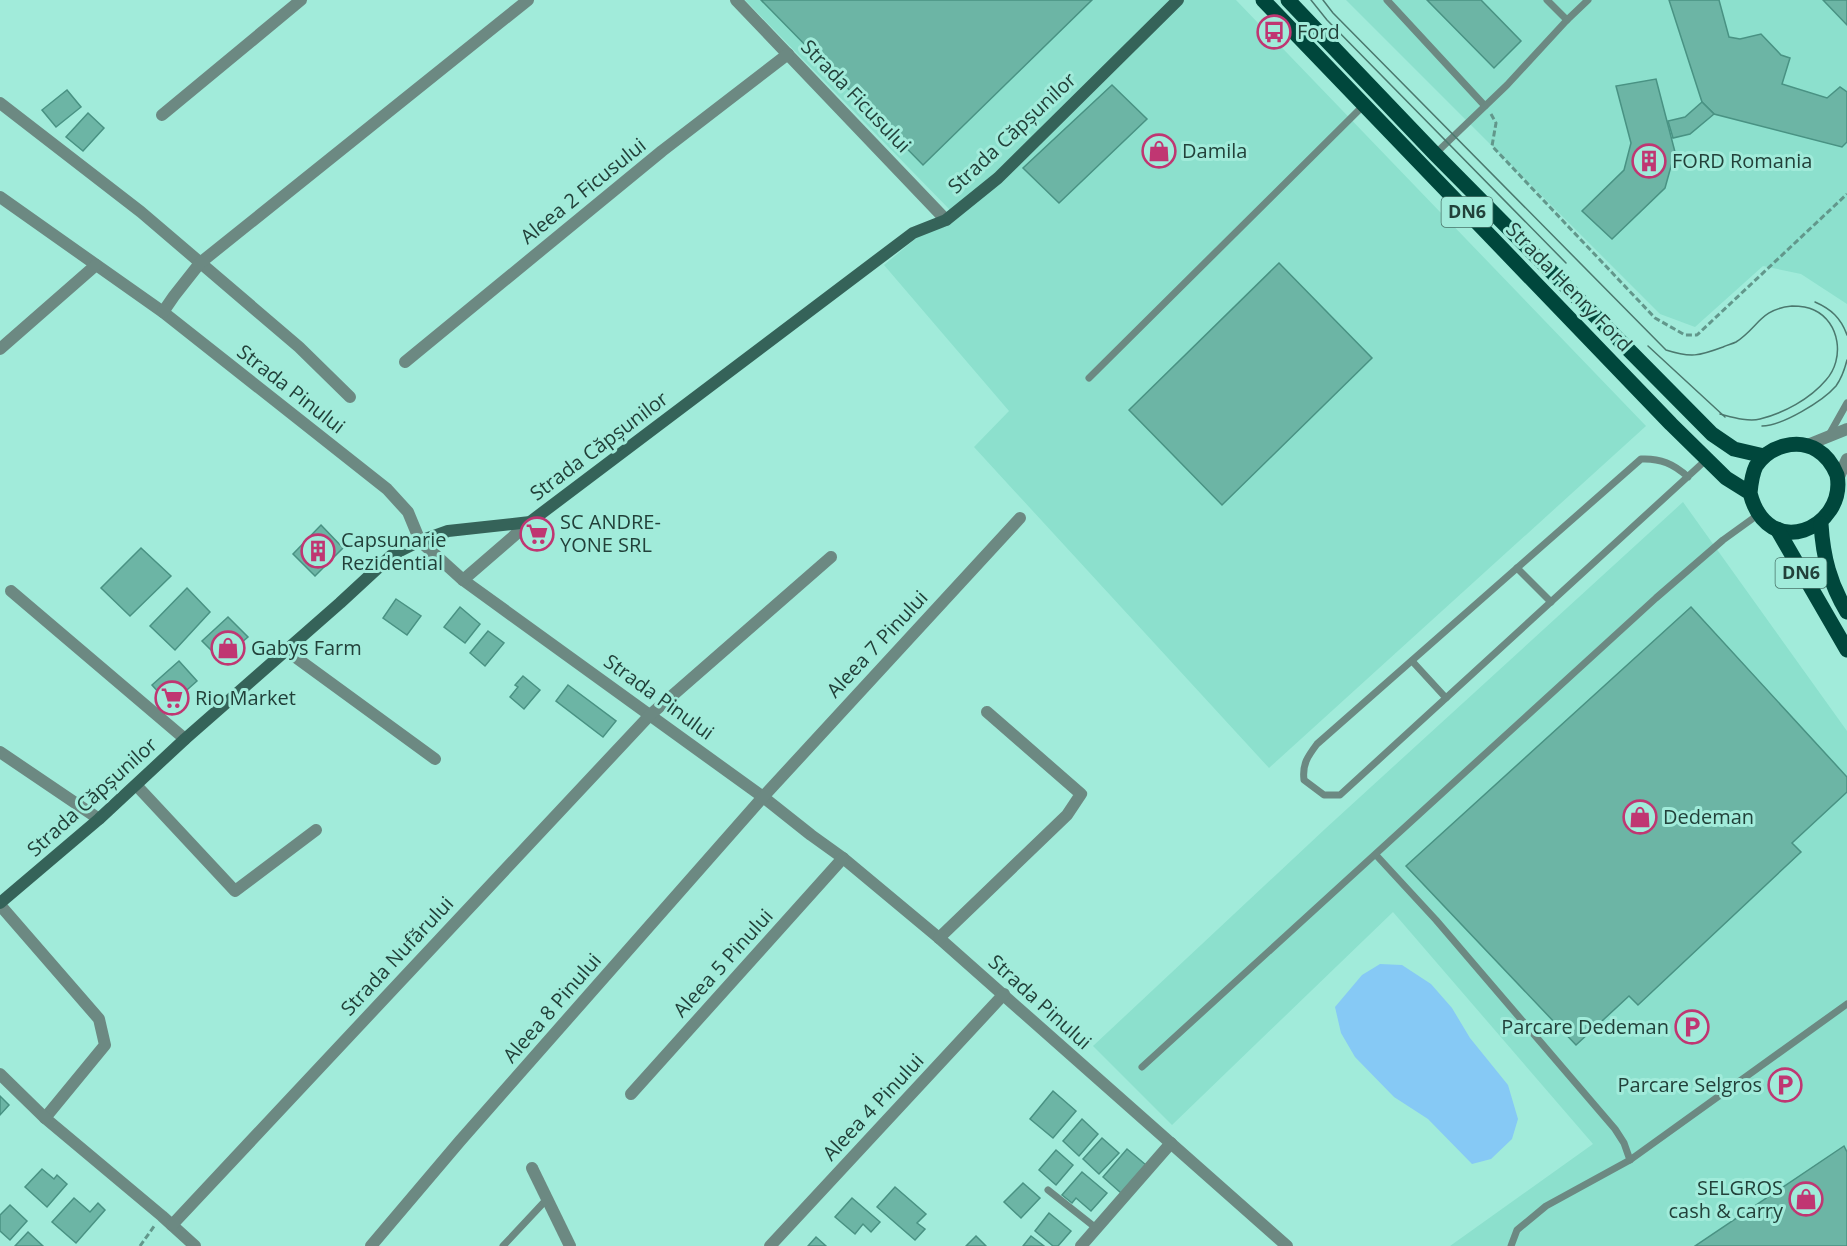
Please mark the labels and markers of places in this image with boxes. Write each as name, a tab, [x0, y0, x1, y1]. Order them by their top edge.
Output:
bus stop icon: Ford	[1256, 14, 1292, 50]
place label: Ford	[1297, 18, 1340, 45]
shop icon: Damila	[1141, 133, 1177, 169]
place label: Damila	[1182, 137, 1247, 164]
building icon: FORD Romania	[1631, 143, 1667, 179]
place label: FORD Romania	[1672, 147, 1812, 174]
place label: SC ANDRE- YONE SRL	[560, 508, 661, 558]
supermarket icon: SC ANDRE- YONE SRL	[519, 516, 555, 552]
place label: Capsunarie Rezidential	[341, 526, 447, 576]
building icon: Capsunarie Rezidential	[300, 533, 336, 569]
shop icon: Gabys Farm	[210, 630, 246, 666]
place label: Gabys Farm	[251, 634, 362, 661]
supermarket icon: Rio Market	[154, 680, 190, 716]
place label: Rio Market	[195, 684, 296, 711]
shop icon: Dedeman	[1622, 799, 1658, 835]
place label: Dedeman	[1663, 803, 1754, 830]
parking icon: Parcare Dedeman	[1674, 1009, 1710, 1045]
place label: Parcare Dedeman	[1501, 1013, 1669, 1040]
parking icon: Parcare Selgros	[1767, 1067, 1803, 1103]
place label: Parcare Selgros	[1618, 1071, 1762, 1098]
place label: SELGROS cash & carry	[1668, 1174, 1784, 1224]
shop icon: SELGROS cash & carry	[1788, 1181, 1824, 1217]

